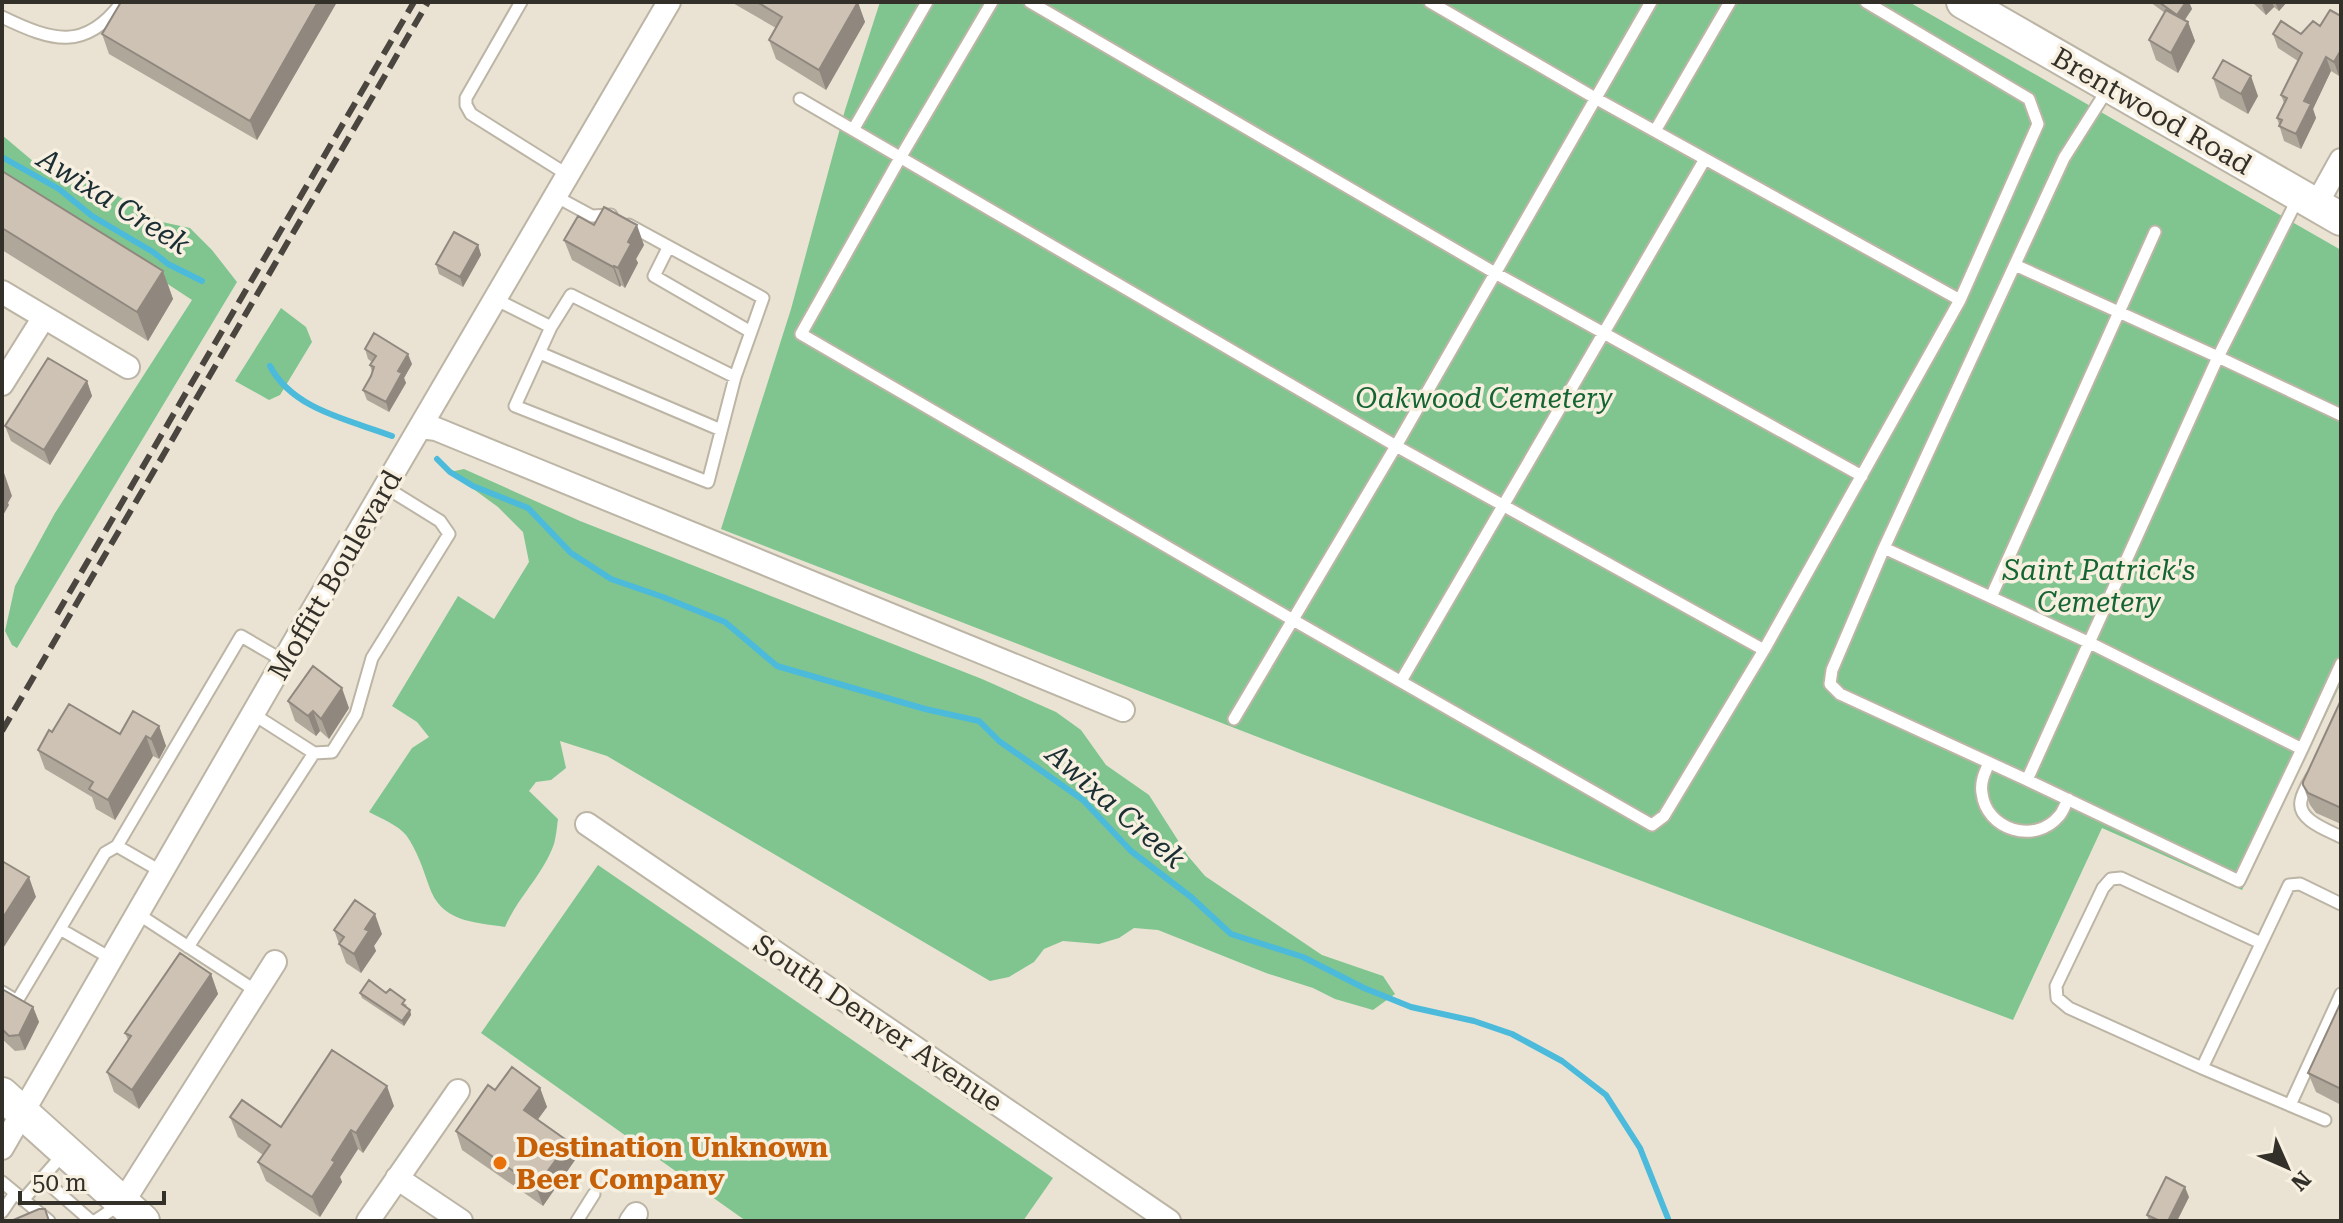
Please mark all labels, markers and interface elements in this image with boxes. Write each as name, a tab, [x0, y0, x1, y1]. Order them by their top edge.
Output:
street label: Brentwood Road	[2046, 40, 2258, 182]
water label: Awixa Creek	[30, 139, 197, 262]
park label: Oakwood Cemetery	[1355, 382, 1613, 415]
street label: Moffitt Boulevard	[261, 464, 409, 686]
park label: Saint Patrick's Cemetery	[2002, 554, 2195, 619]
water label: Awixa Creek	[1038, 735, 1193, 876]
street label: South Denver Avenue	[747, 927, 1009, 1119]
north arrow	[2247, 1127, 2327, 1207]
place label: Destination Unknown Beer Company	[516, 1131, 828, 1196]
marker: Destination Unknown Beer Company	[491, 1154, 509, 1172]
scale bar	[20, 1155, 164, 1205]
text: N	[2286, 1166, 2316, 1196]
text: 50 m	[32, 1169, 87, 1197]

